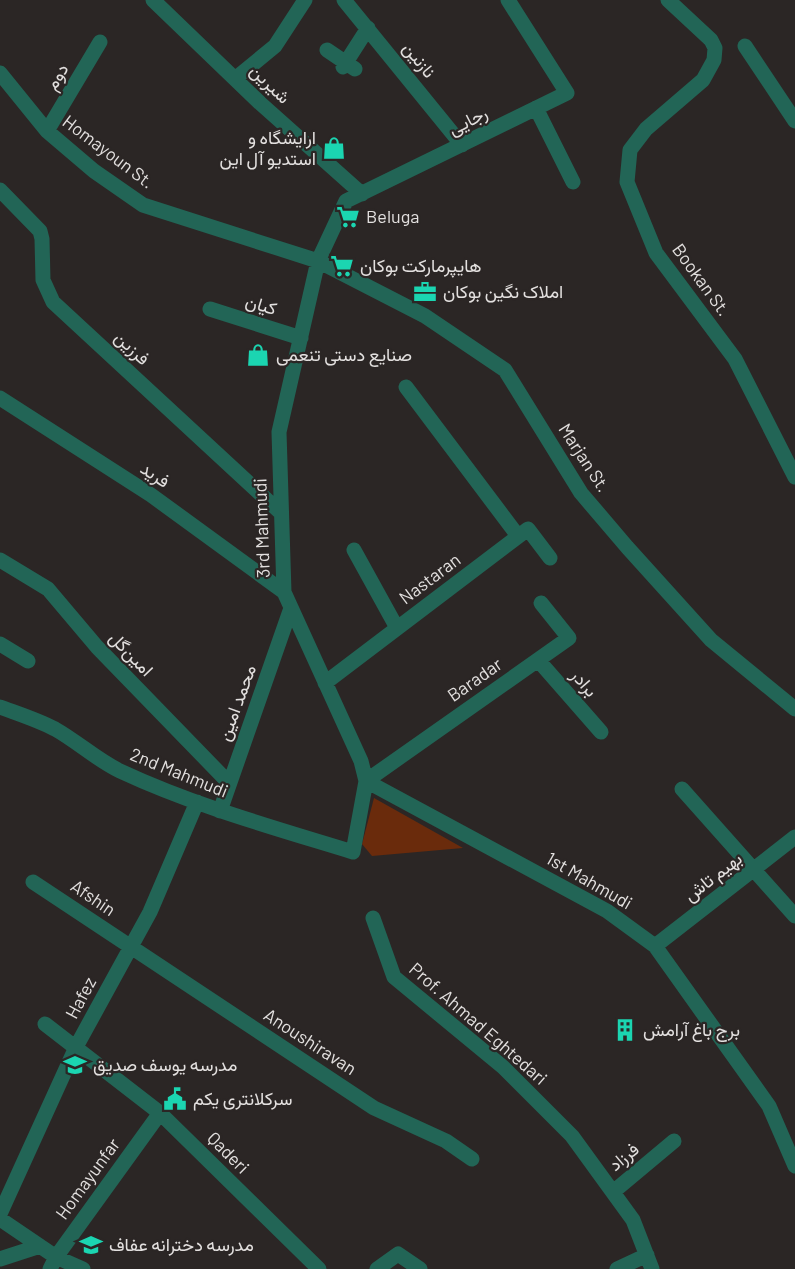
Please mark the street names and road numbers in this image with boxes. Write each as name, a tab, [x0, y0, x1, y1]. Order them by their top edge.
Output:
street label: نازنین	[398, 37, 441, 82]
street label: دوم	[40, 59, 74, 95]
street label: شیرین	[245, 59, 295, 108]
street label: رجایی	[444, 101, 491, 140]
street label: Homayoun St.	[59, 110, 159, 193]
street label: Bookan St.	[668, 239, 735, 320]
street label: کیان	[243, 289, 280, 319]
street label: فرزین	[110, 325, 155, 370]
street label: Marjan St.	[554, 419, 615, 496]
street label: فرید	[136, 457, 174, 493]
street label: 3rd Mahmudi	[248, 478, 274, 578]
street label: Nastaran	[394, 548, 464, 608]
street label: امین‌گل	[104, 626, 158, 681]
street label: Baradar	[443, 652, 506, 706]
street label: محمد امین	[212, 662, 261, 744]
street label: برادر	[565, 663, 603, 702]
street label: 2nd Mahmudi	[127, 743, 231, 802]
street label: 1st Mahmudi	[543, 847, 636, 914]
street label: بهیم تاش	[679, 847, 747, 907]
street label: Afshin	[67, 874, 120, 920]
street label: Prof. Ahmad Eghtedari	[405, 957, 552, 1089]
street label: Hafez	[60, 973, 100, 1022]
street label: Anoushiravan	[260, 1003, 361, 1079]
street label: Qaderi	[203, 1127, 254, 1178]
street label: Homayunfar	[50, 1133, 124, 1223]
street label: فرزاد	[604, 1137, 644, 1176]

